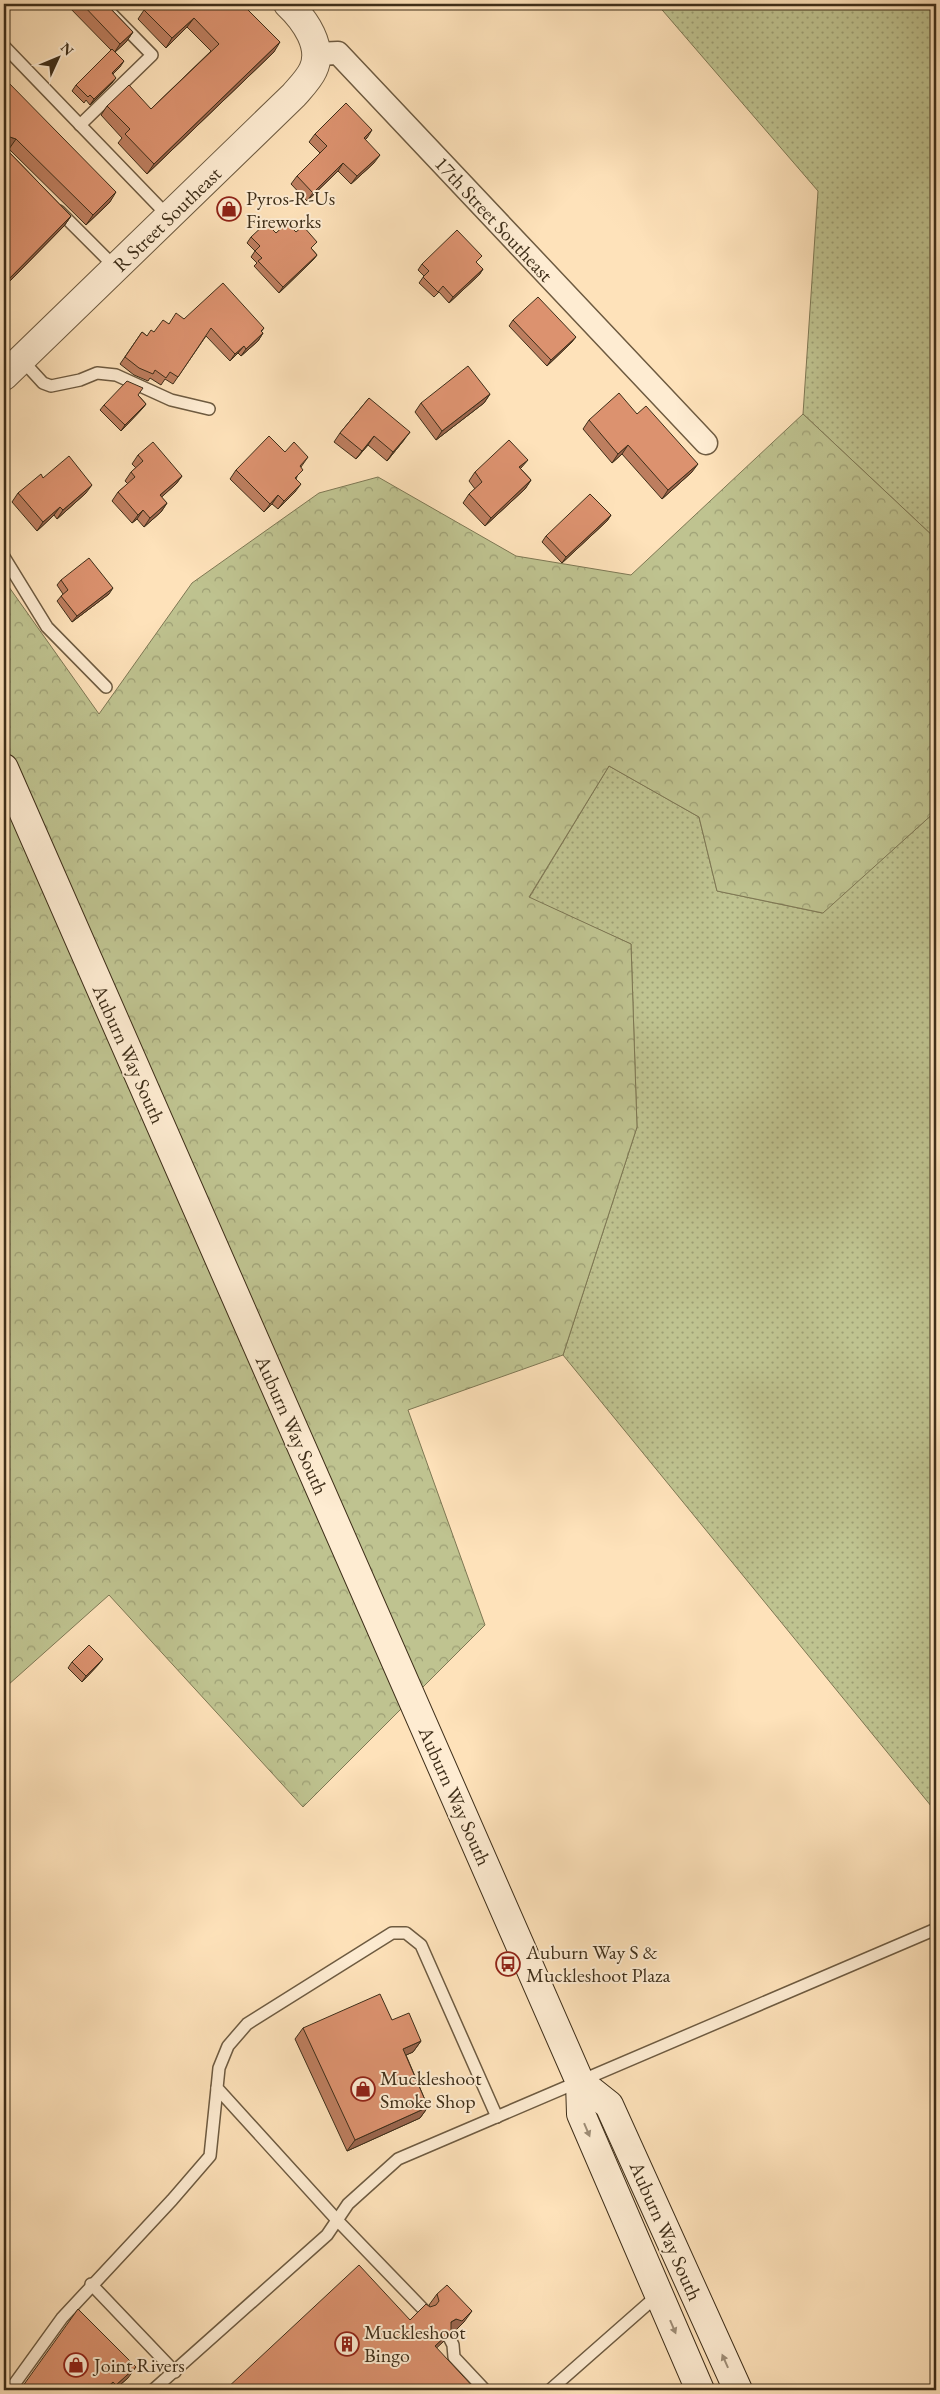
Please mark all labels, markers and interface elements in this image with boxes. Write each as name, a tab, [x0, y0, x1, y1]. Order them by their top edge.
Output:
north arrow	[32, 32, 82, 82]
text: N	[57, 39, 78, 60]
street label: 17th Street Southeast	[429, 151, 559, 288]
street label: R Street Southeast	[107, 160, 227, 277]
place label: Pyros-R-Us Fireworks	[246, 185, 335, 234]
shop icon: Pyros-R-Us Fireworks	[216, 196, 242, 222]
street label: Auburn Way South	[86, 979, 171, 1128]
street label: Auburn Way South	[249, 1350, 334, 1499]
street label: Auburn Way South	[412, 1721, 497, 1870]
place label: Auburn Way S & Muckleshoot Plaza	[525, 1939, 670, 1988]
bus stop icon: Auburn Way S & Muckleshoot Plaza	[495, 1951, 521, 1977]
place label: Muckleshoot Smoke Shop	[380, 2065, 482, 2114]
shop icon: Muckleshoot Smoke Shop	[350, 2076, 376, 2102]
one-way arrow	[584, 2123, 592, 2137]
street label: Auburn Way South	[623, 2156, 708, 2305]
place label: Muckleshoot Bingo	[364, 2319, 466, 2368]
one-way arrow	[669, 2320, 677, 2334]
building icon: Muckleshoot Bingo	[334, 2331, 360, 2357]
shop icon: Joint Rivers	[63, 2352, 89, 2378]
place label: Joint Rivers	[92, 2352, 185, 2378]
one-way arrow	[720, 2354, 728, 2368]

